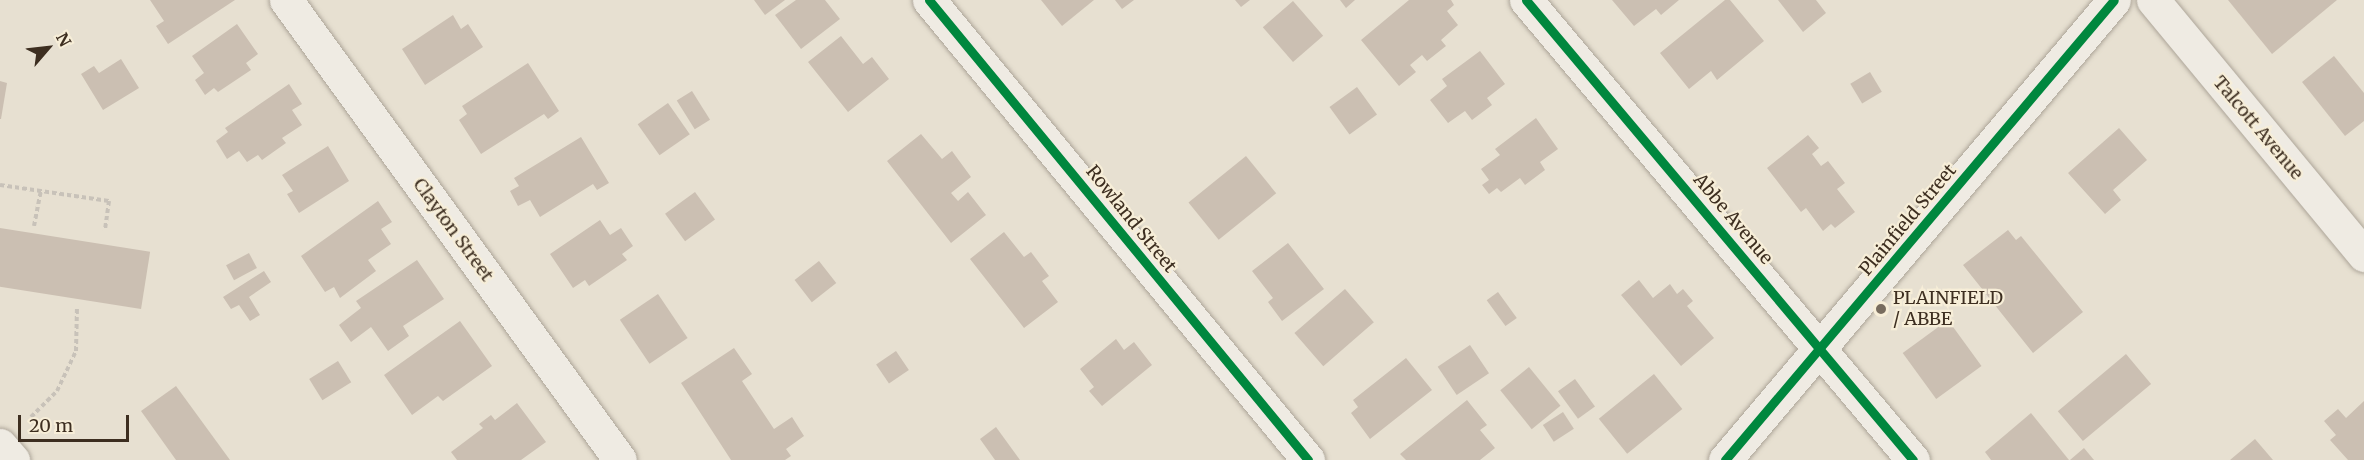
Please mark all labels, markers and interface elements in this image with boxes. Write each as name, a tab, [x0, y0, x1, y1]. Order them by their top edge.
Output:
north arrow	[18, 18, 78, 78]
text: N	[52, 29, 76, 50]
street label: Talcott Avenue	[2208, 72, 2308, 184]
street label: Plainfield Street	[1855, 160, 1961, 280]
street label: Rowland Street	[1081, 161, 1181, 277]
street label: Abbe Avenue	[1689, 169, 1777, 269]
street label: Clayton Street	[408, 174, 498, 286]
place label: PLAINFIELD / ABBE	[1893, 288, 2003, 330]
marker: PLAINFIELD / ABBE	[1874, 302, 1888, 316]
scale bar	[21, 403, 132, 441]
text: 20 m	[29, 414, 73, 437]

